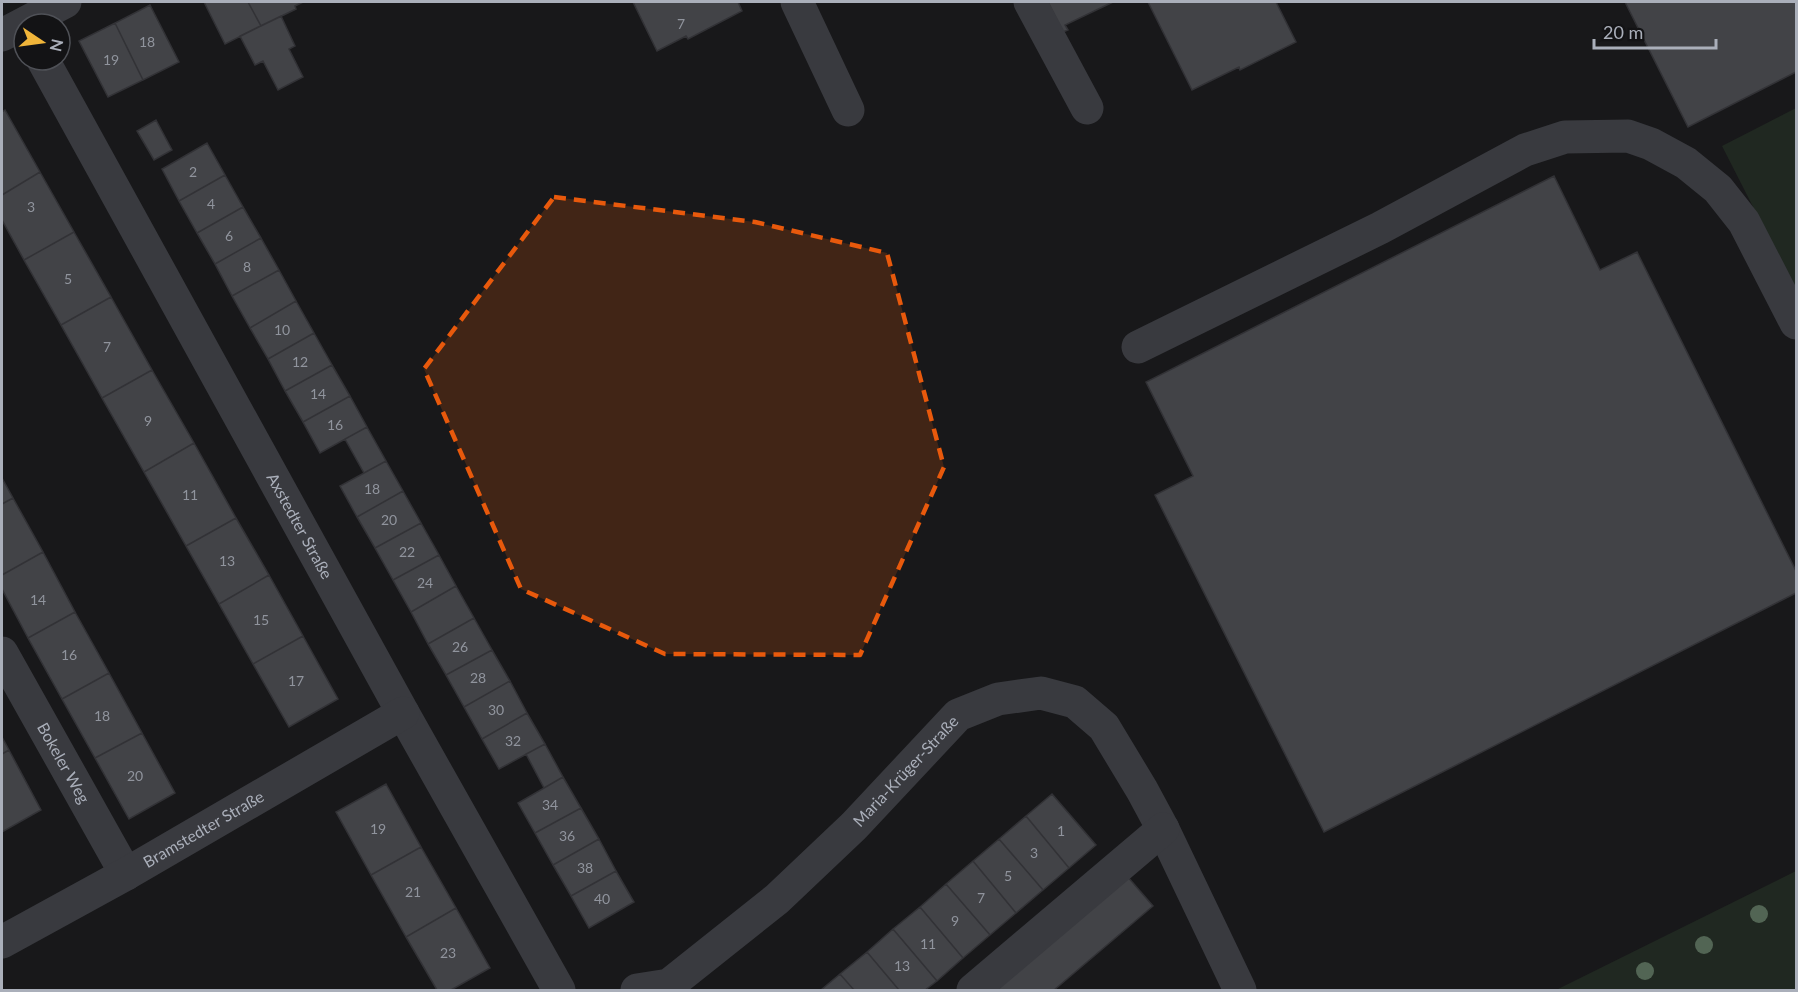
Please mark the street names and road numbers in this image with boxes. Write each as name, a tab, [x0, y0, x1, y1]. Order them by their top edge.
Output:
street label: Axstedter Straße	[263, 469, 337, 582]
street label: Maria-Krüger-Straße	[849, 711, 962, 830]
street label: Bokeler Weg	[34, 719, 94, 806]
street label: Bramstedter Straße	[140, 786, 267, 871]

